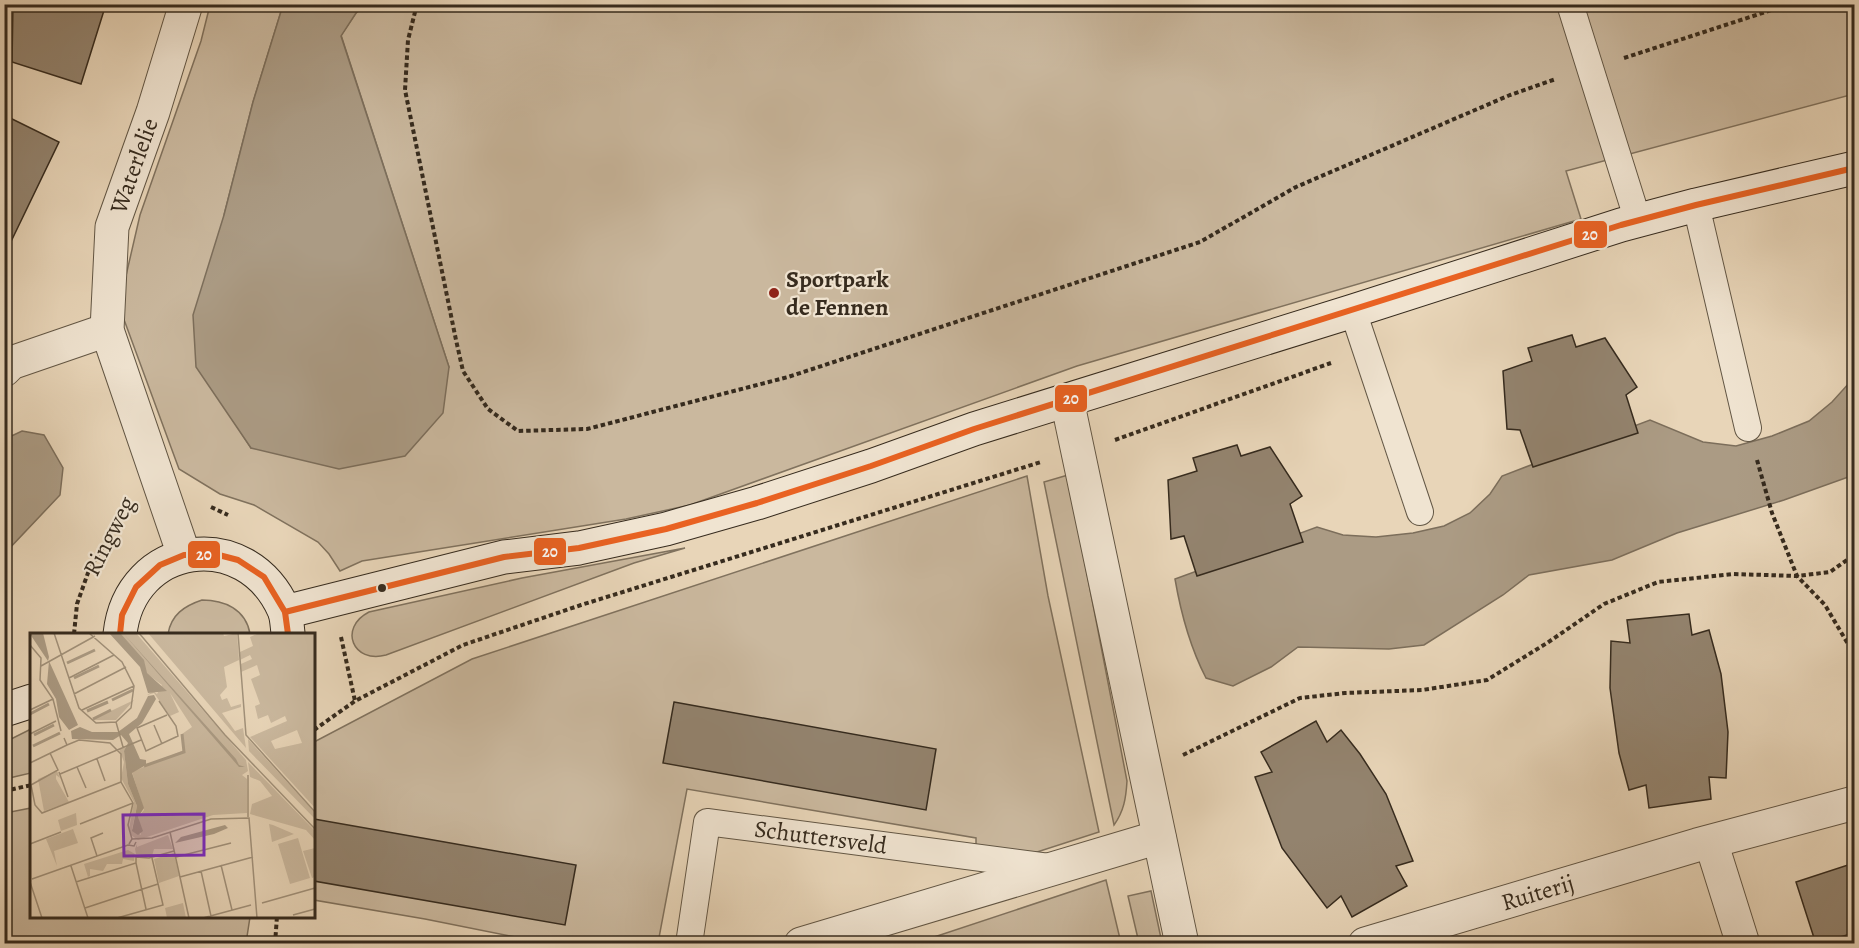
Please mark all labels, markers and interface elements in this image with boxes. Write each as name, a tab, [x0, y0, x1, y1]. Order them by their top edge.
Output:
street label: Waterlelie	[102, 113, 166, 219]
line badge: 20	[1573, 220, 1608, 249]
text: 20	[1582, 224, 1598, 246]
place label: Sportpark de Fennen	[786, 263, 889, 323]
marker: Sportpark de Fennen	[767, 286, 781, 300]
line badge: 20	[1054, 384, 1088, 413]
text: 20	[1063, 388, 1079, 410]
street label: Ringweg	[75, 491, 143, 581]
line badge: 20	[533, 537, 567, 566]
line badge: 20	[187, 540, 221, 569]
text: 20	[542, 541, 558, 563]
text: 20	[196, 544, 212, 566]
unlabelled marker	[376, 582, 388, 594]
inset map	[30, 633, 315, 918]
street label: Schuttersveld	[752, 812, 889, 862]
street label: Ruiterij	[1497, 867, 1578, 919]

